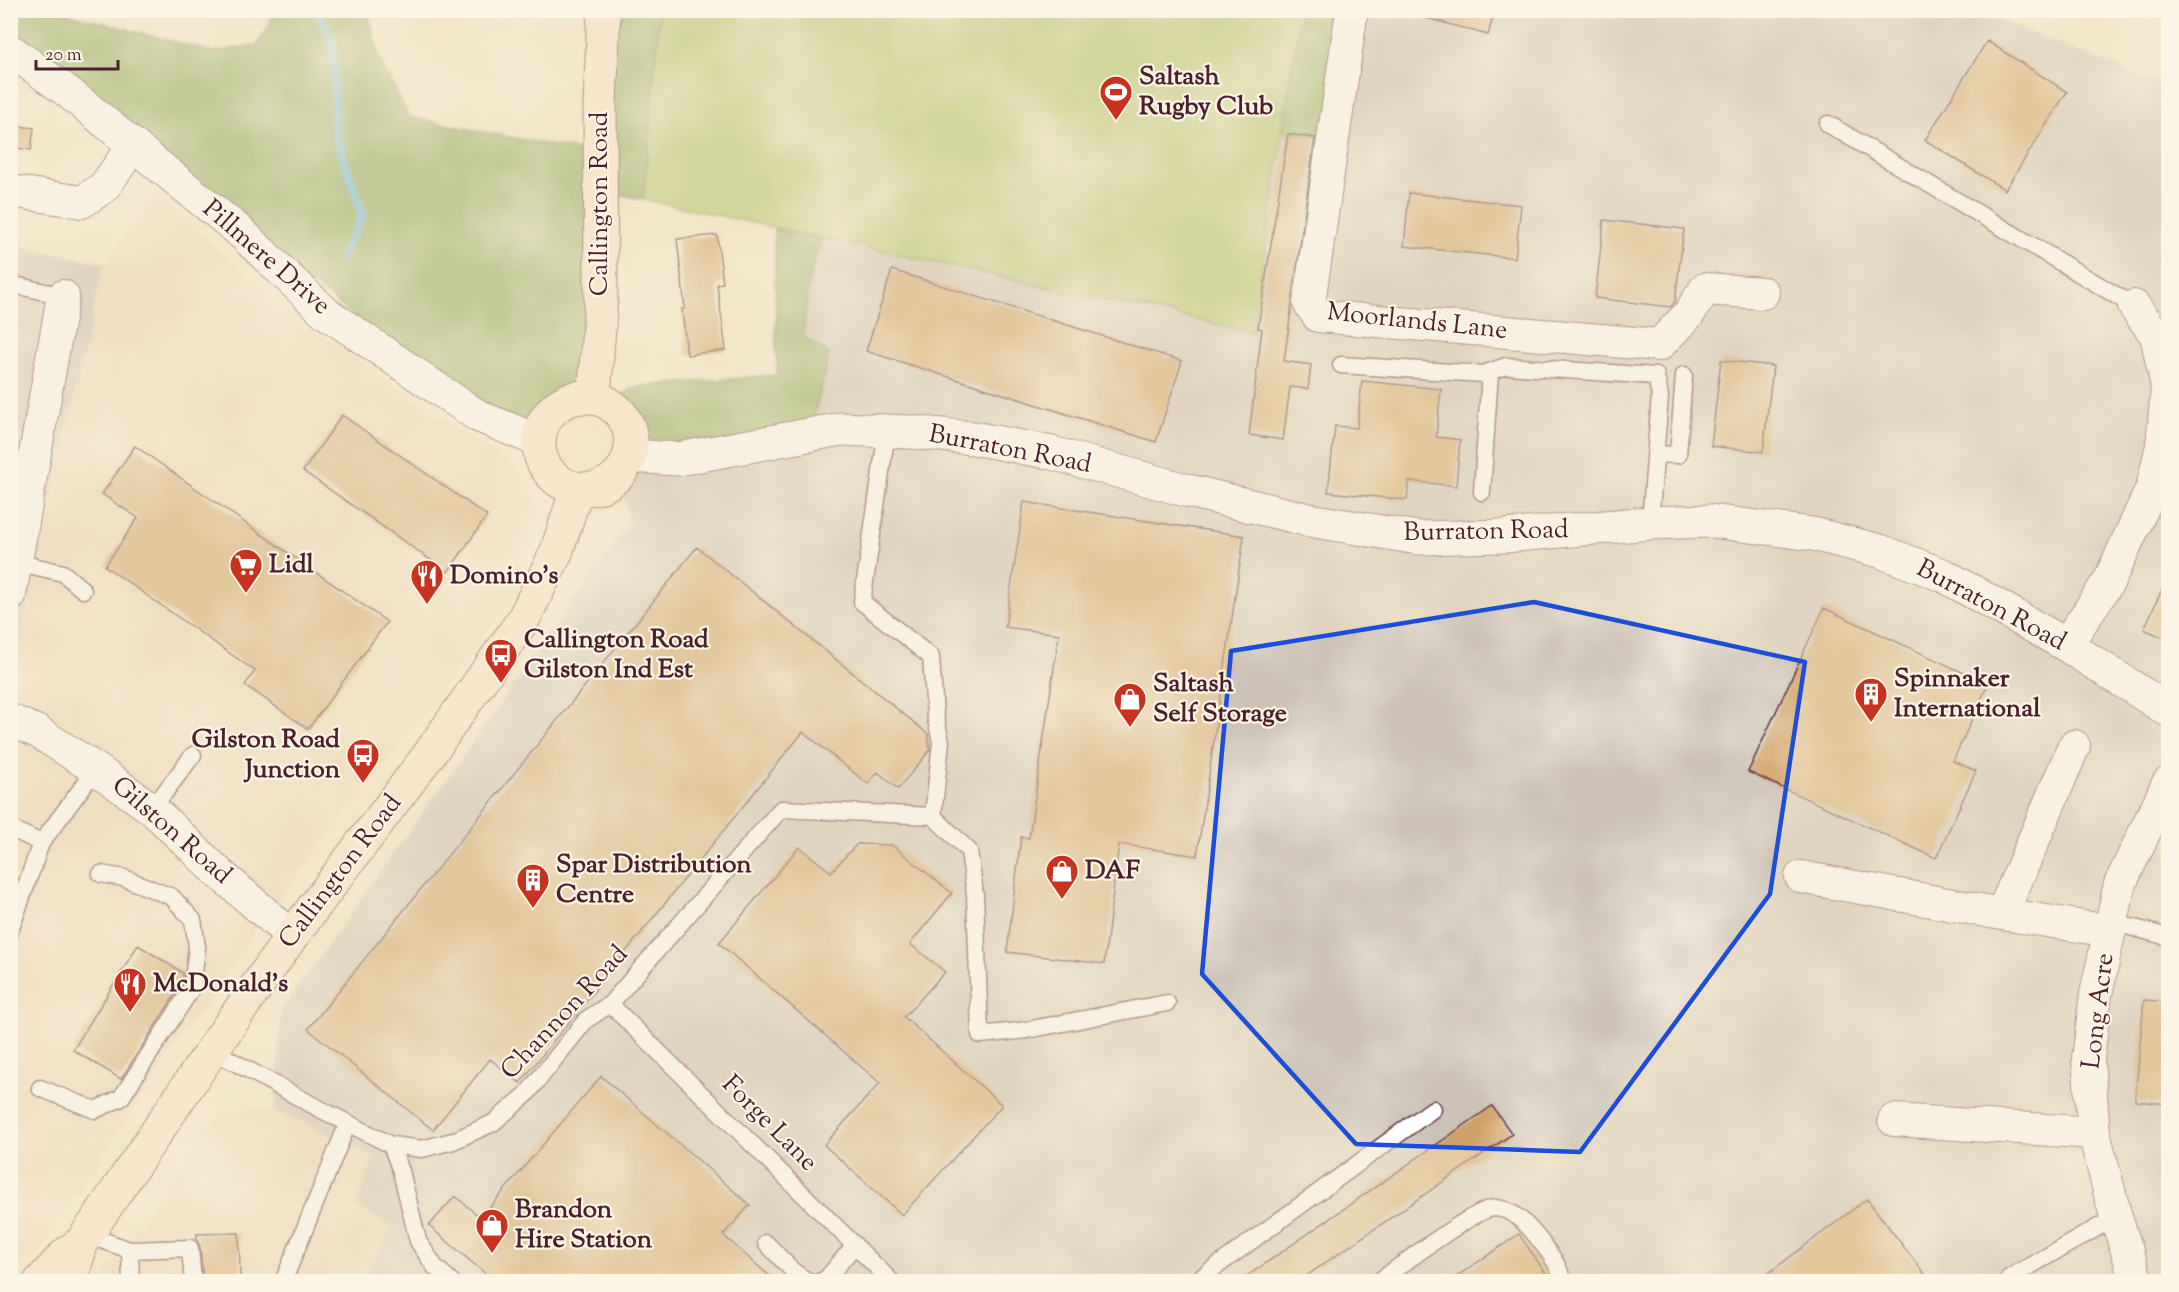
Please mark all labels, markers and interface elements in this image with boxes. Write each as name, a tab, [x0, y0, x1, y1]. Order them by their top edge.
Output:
scale bar	[36, 33, 118, 71]
text: 20 m	[45, 43, 82, 69]
place label: Saltash Rugby Club	[1139, 59, 1273, 126]
sports icon: Saltash Rugby Club	[1098, 74, 1134, 121]
street label: Callington Road	[582, 111, 619, 296]
street label: Pillmere Drive	[194, 192, 338, 324]
street label: Moorlands Lane	[1325, 294, 1509, 350]
street label: Burraton Road	[925, 416, 1095, 484]
street label: Burraton Road	[1403, 512, 1569, 552]
supermarket icon: Lidl	[228, 547, 264, 594]
place label: Lidl	[269, 547, 315, 584]
street label: Burraton Road	[1909, 551, 2073, 661]
restaurant icon: Domino's	[409, 558, 445, 605]
place label: Domino's	[450, 558, 559, 595]
place label: Callington Road Gilston Ind Est	[524, 622, 709, 689]
bus stop icon: Callington Road Gilston Ind Est	[483, 637, 519, 684]
place label: Spinnaker International	[1894, 661, 2041, 728]
place label: Saltash Self Storage	[1153, 666, 1287, 733]
building icon: Spinnaker International	[1853, 676, 1889, 723]
shop icon: Saltash Self Storage	[1112, 681, 1148, 728]
place label: Gilston Road Junction	[191, 722, 341, 789]
bus stop icon: Gilston Road Junction	[345, 737, 381, 784]
street label: Gilston Road	[103, 768, 239, 894]
street label: Callington Road	[271, 787, 412, 957]
place label: Spar Distribution Centre	[556, 847, 752, 914]
shop icon: DAF	[1044, 853, 1080, 900]
place label: DAF	[1085, 853, 1140, 890]
building icon: Spar Distribution Centre	[515, 862, 551, 909]
street label: Channon Road	[493, 937, 637, 1089]
street label: Long Acre	[2074, 951, 2124, 1071]
restaurant icon: McDonald's	[112, 966, 148, 1013]
place label: McDonald's	[153, 966, 288, 1003]
street label: Forge Lane	[712, 1067, 826, 1181]
place label: Brandon Hire Station	[515, 1192, 653, 1259]
shop icon: Brandon Hire Station	[474, 1207, 510, 1254]

